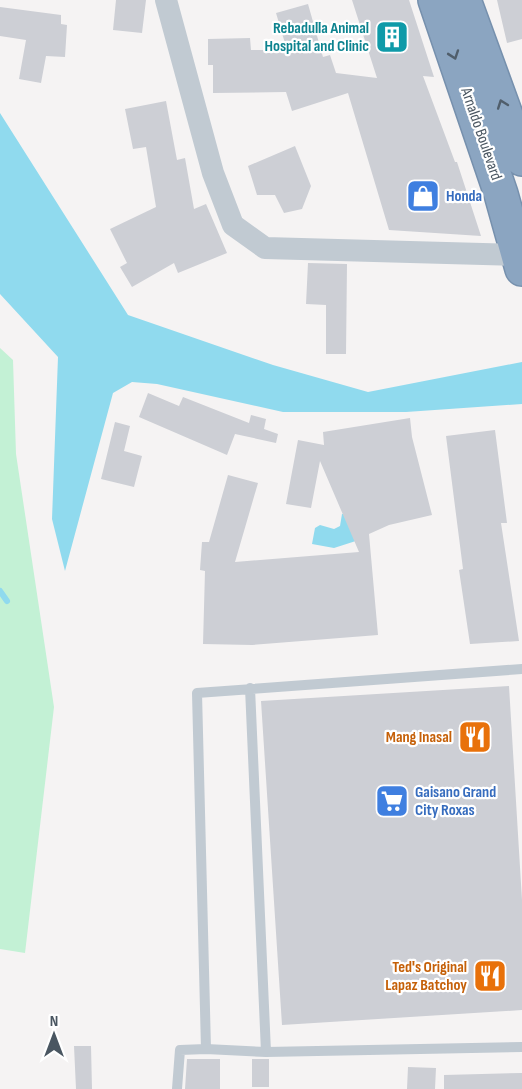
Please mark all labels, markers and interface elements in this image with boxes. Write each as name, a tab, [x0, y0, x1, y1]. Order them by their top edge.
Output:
place label: Rebadulla Animal Hospital and Clinic	[264, 19, 369, 56]
building icon: Rebadulla Animal Hospital and Clinic	[374, 19, 410, 55]
one-way arrow	[447, 49, 459, 60]
street label: Arnaldo Boulevard	[456, 84, 506, 183]
one-way arrow	[497, 99, 510, 110]
shop icon: Honda	[405, 178, 441, 214]
place label: Honda	[446, 187, 482, 206]
restaurant icon: Mang Inasal	[457, 719, 493, 755]
place label: Mang Inasal	[386, 728, 452, 747]
supermarket icon: Gaisano Grand City Roxas	[374, 783, 410, 819]
place label: Gaisano Grand City Roxas	[415, 783, 496, 820]
place label: Ted's Original Lapaz Batchoy	[385, 958, 467, 995]
restaurant icon: Ted's Original Lapaz Batchoy	[472, 958, 508, 994]
north arrow	[24, 1005, 84, 1065]
text: N	[50, 1012, 58, 1031]

